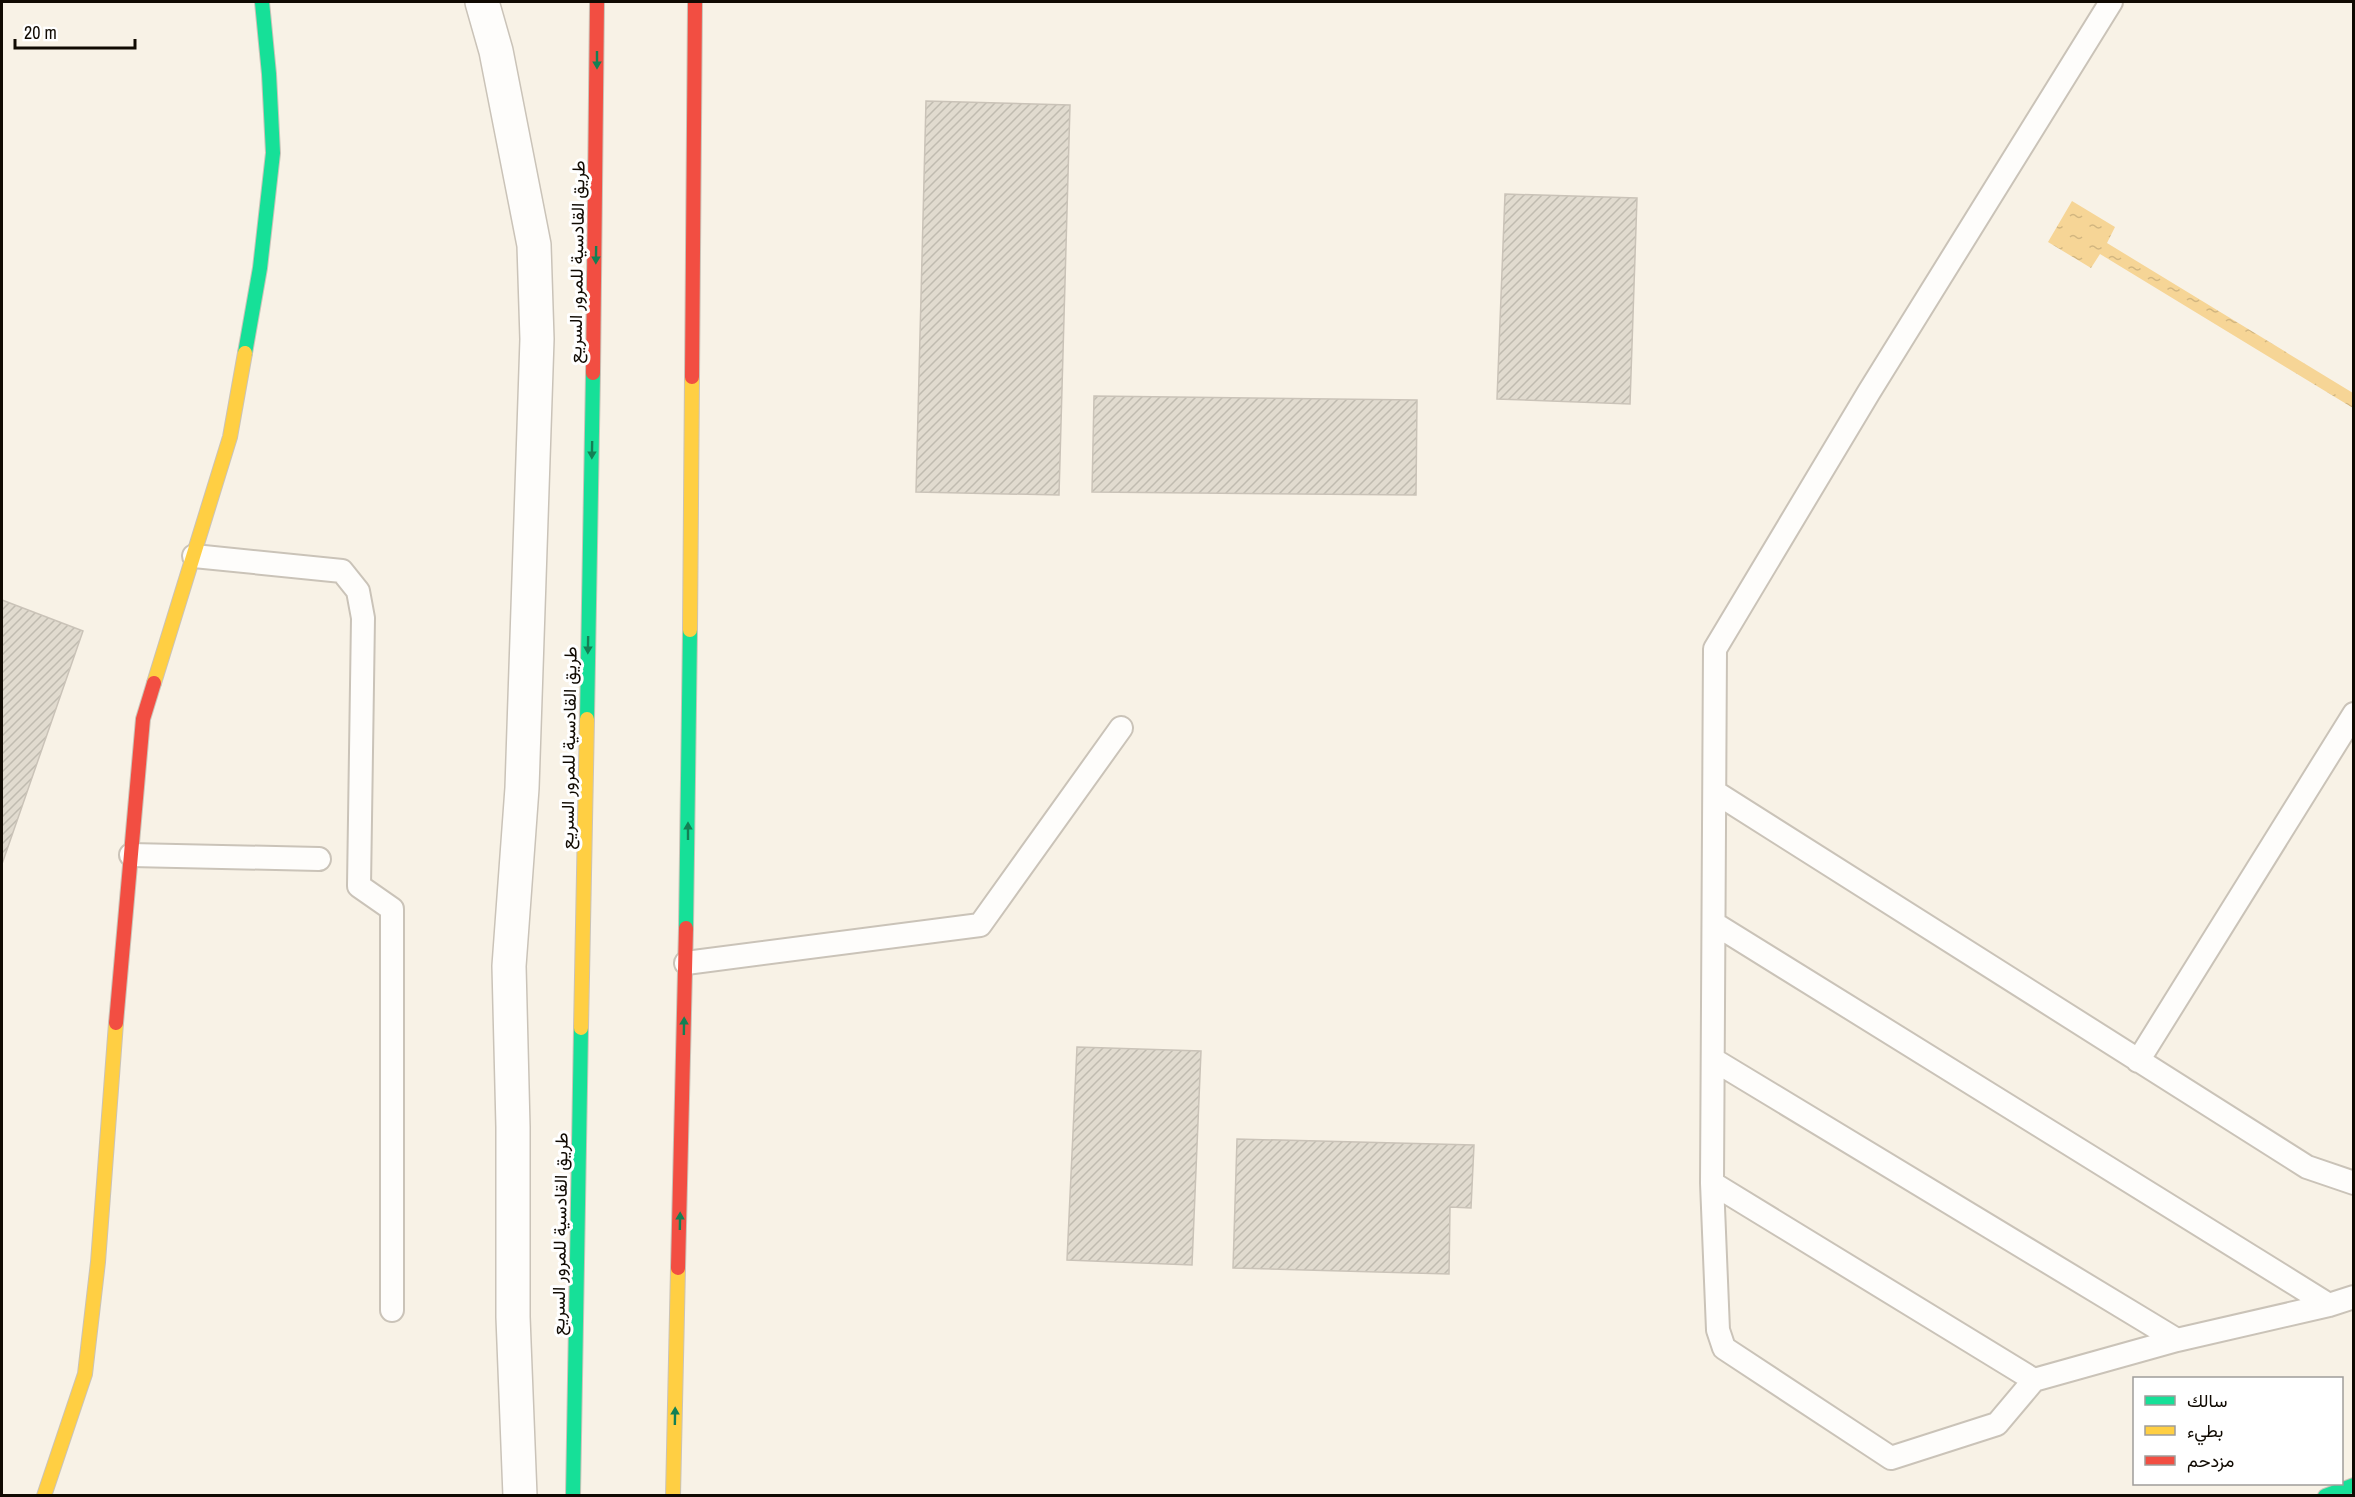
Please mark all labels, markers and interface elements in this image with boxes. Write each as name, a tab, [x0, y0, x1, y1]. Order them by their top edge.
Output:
scale bar	[15, 12, 135, 50]
text: 20 m	[24, 20, 57, 45]
one-way arrow	[592, 50, 602, 69]
street label: طريق القادسية للمرور السريع	[562, 160, 591, 364]
one-way arrow	[591, 245, 600, 264]
one-way arrow	[587, 440, 597, 459]
one-way arrow	[584, 635, 593, 654]
street label: طريق القادسية للمرور السريع	[554, 646, 583, 850]
one-way arrow	[683, 822, 693, 841]
one-way arrow	[679, 1017, 689, 1036]
street label: طريق القادسية للمرور السريع	[545, 1132, 574, 1336]
one-way arrow	[675, 1212, 684, 1231]
legend	[2133, 1377, 2343, 1485]
text: سالك	[2187, 1388, 2227, 1413]
one-way arrow	[671, 1407, 680, 1426]
text: بطيء	[2187, 1418, 2223, 1446]
text: مزدحم	[2187, 1448, 2234, 1473]

